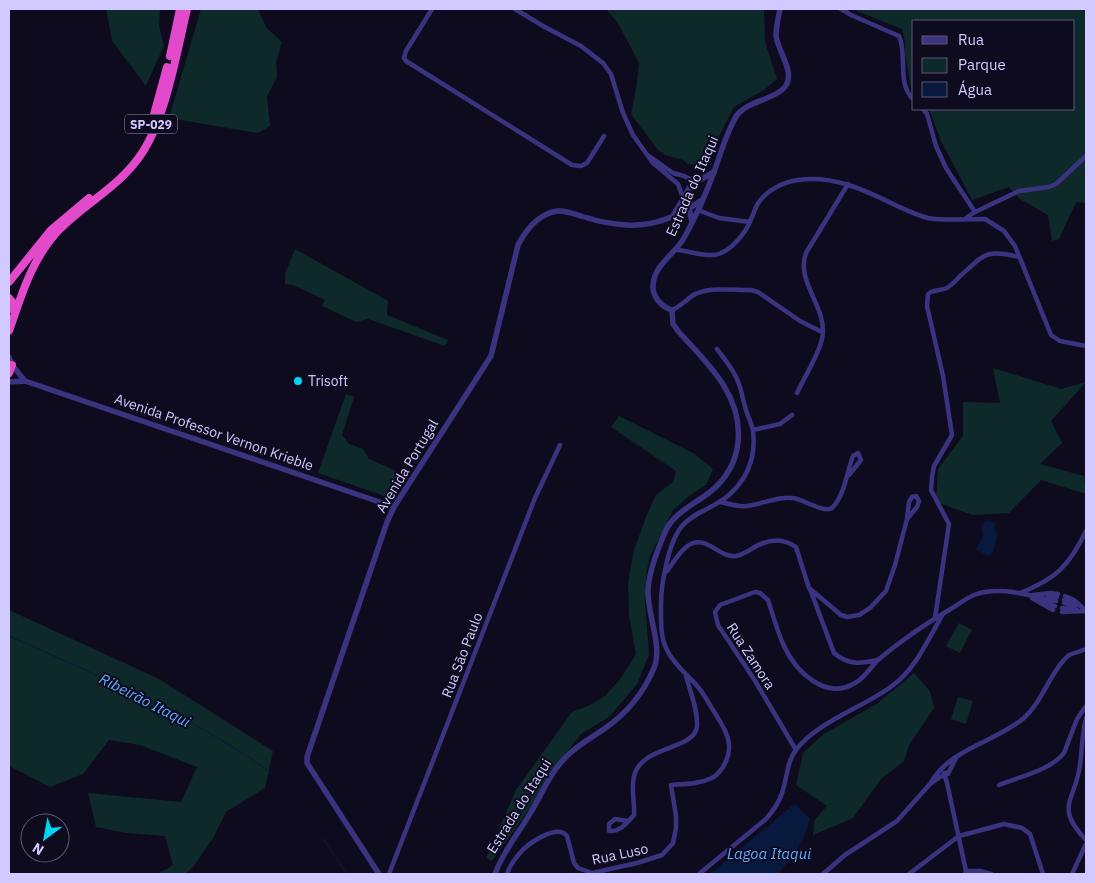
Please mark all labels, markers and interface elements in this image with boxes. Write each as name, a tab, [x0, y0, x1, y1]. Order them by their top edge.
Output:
legend	[912, 20, 1075, 110]
text: Rua	[958, 30, 984, 49]
text: Parque	[958, 55, 1006, 74]
text: Água	[958, 80, 992, 99]
road number: SP-029	[125, 115, 177, 134]
street label: Estrada do Itaqui	[662, 133, 722, 239]
place label: Trisoft	[308, 372, 348, 390]
marker: Trisoft	[292, 375, 304, 387]
street label: Avenida Professor Vernon Krieble	[112, 389, 316, 475]
street label: Avenida Portugal	[372, 416, 442, 516]
street label: Rua São Paulo	[437, 610, 487, 700]
street label: Rua Zamora	[723, 619, 780, 693]
water label: Ribeirão Itaqui	[96, 669, 194, 731]
street label: Estrada do Itaqui	[483, 755, 555, 857]
north arrow	[20, 813, 70, 863]
text: N	[29, 839, 47, 859]
street label: Rua Luso	[590, 839, 650, 869]
water label: Lagoa Itaqui	[727, 844, 811, 863]

